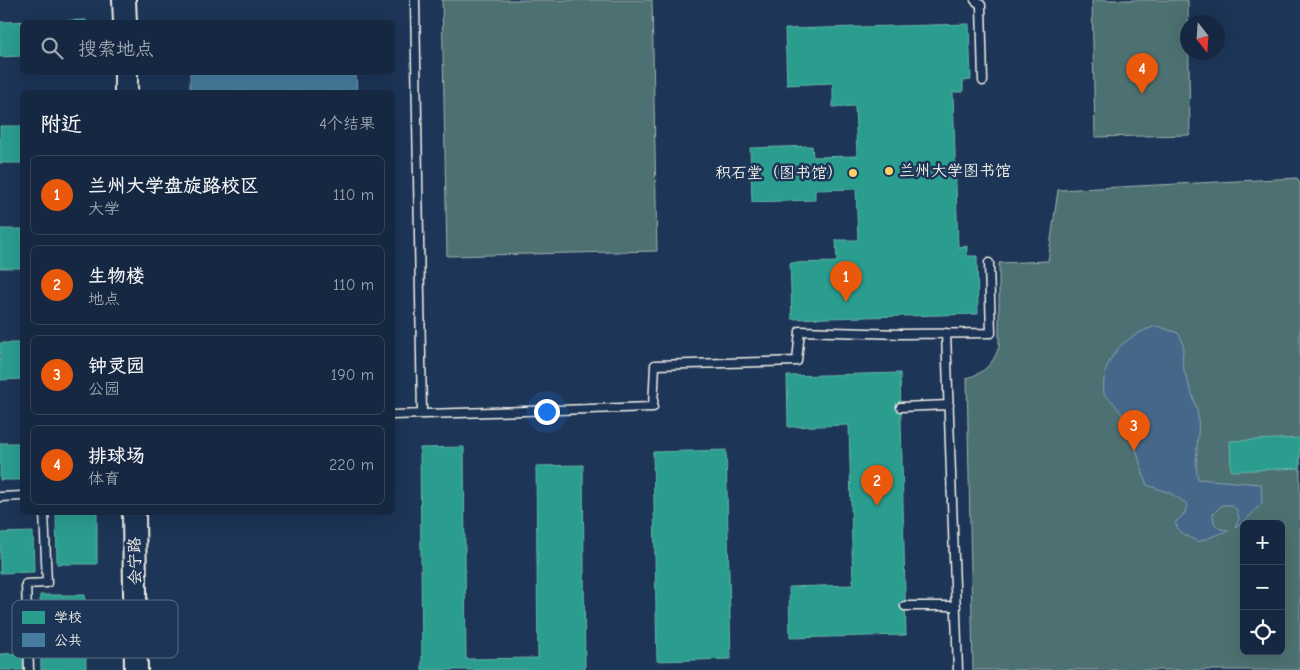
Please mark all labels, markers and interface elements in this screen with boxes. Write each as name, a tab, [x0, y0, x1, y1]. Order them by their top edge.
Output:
north arrow	[1180, 15, 1225, 60]
search box	[20, 20, 395, 75]
icon: search	[38, 34, 66, 62]
text: 搜索地点	[78, 38, 154, 60]
pin: 4	[1126, 53, 1158, 94]
text: 附近	[40, 112, 82, 136]
text: 4个结果	[319, 115, 375, 133]
place label: 兰州大学图书馆	[899, 162, 1011, 180]
place label: 积石堂（图书馆）	[715, 164, 843, 182]
marker: 兰州大学图书馆	[883, 165, 895, 177]
marker: 积石堂（图书馆）	[847, 167, 859, 179]
text: 兰州大学盘旋路校区	[88, 175, 259, 197]
text: 1	[54, 186, 60, 204]
text: 110 m	[333, 186, 374, 204]
text: 大学	[88, 200, 120, 218]
pin: 1	[830, 261, 862, 302]
text: 生物楼	[88, 265, 145, 287]
text: 2	[53, 276, 61, 294]
text: 110 m	[333, 276, 374, 294]
text: 地点	[88, 290, 120, 308]
text: 钟灵园	[88, 355, 145, 377]
text: 3	[53, 366, 61, 384]
text: 190 m	[331, 366, 374, 384]
text: 公园	[88, 380, 120, 398]
your location	[534, 399, 560, 425]
pin: 3	[1118, 410, 1150, 451]
text: 排球场	[88, 445, 145, 467]
text: 4	[53, 456, 61, 474]
text: 220 m	[329, 456, 374, 474]
pin: 2	[861, 465, 893, 506]
text: 体育	[88, 470, 120, 488]
map controls	[1240, 520, 1285, 655]
button: +	[1240, 520, 1285, 565]
street label: 会宁路	[126, 537, 144, 585]
button: −	[1240, 565, 1285, 610]
legend	[12, 600, 178, 658]
text: 学校	[54, 609, 82, 626]
button: locate	[1240, 610, 1285, 655]
text: 公共	[54, 632, 82, 649]

